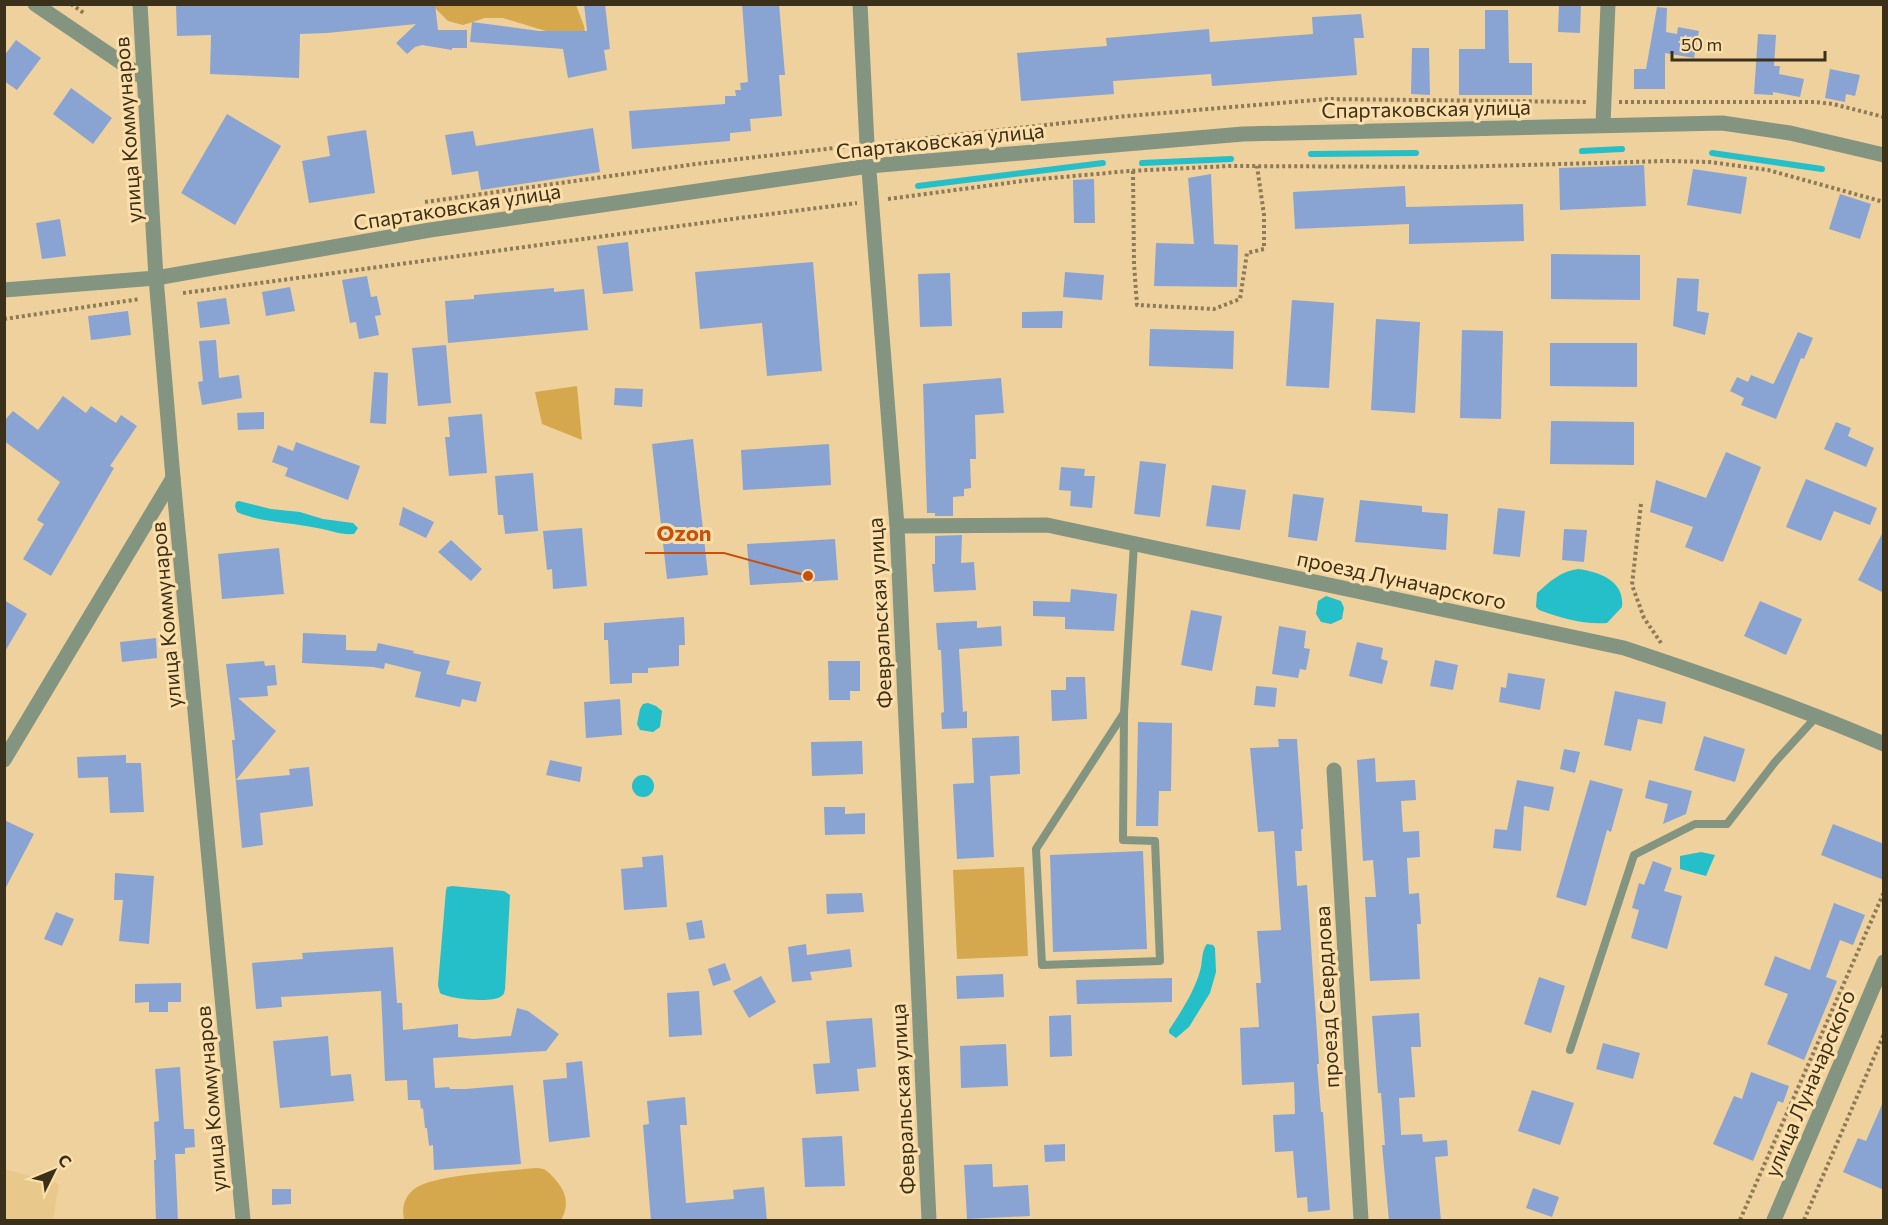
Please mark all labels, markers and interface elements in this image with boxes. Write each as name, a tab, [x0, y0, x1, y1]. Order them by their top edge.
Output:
scale bar	[1672, 24, 1825, 62]
text: 50 m	[1681, 33, 1722, 55]
street label: улица Коммунаров	[108, 36, 146, 224]
street label: Спартаковская улица	[1321, 94, 1531, 122]
street label: Спартаковская улица	[834, 117, 1046, 163]
street label: Спартаковская улица	[352, 177, 562, 235]
callout: Ozon	[645, 513, 724, 553]
street label: Февральская улица	[862, 517, 896, 709]
text: Ozon	[656, 519, 712, 546]
street label: улица Коммунаров	[144, 521, 186, 709]
street label: проезд Луначарского	[1295, 545, 1509, 613]
street label: проезд Свердлова	[1309, 905, 1343, 1089]
street label: улица Луначарского	[1758, 986, 1860, 1180]
street label: Февральская улица	[885, 1003, 919, 1195]
street label: улица Коммунаров	[189, 1005, 231, 1193]
north arrow	[24, 1141, 84, 1201]
text: С	[55, 1150, 76, 1171]

